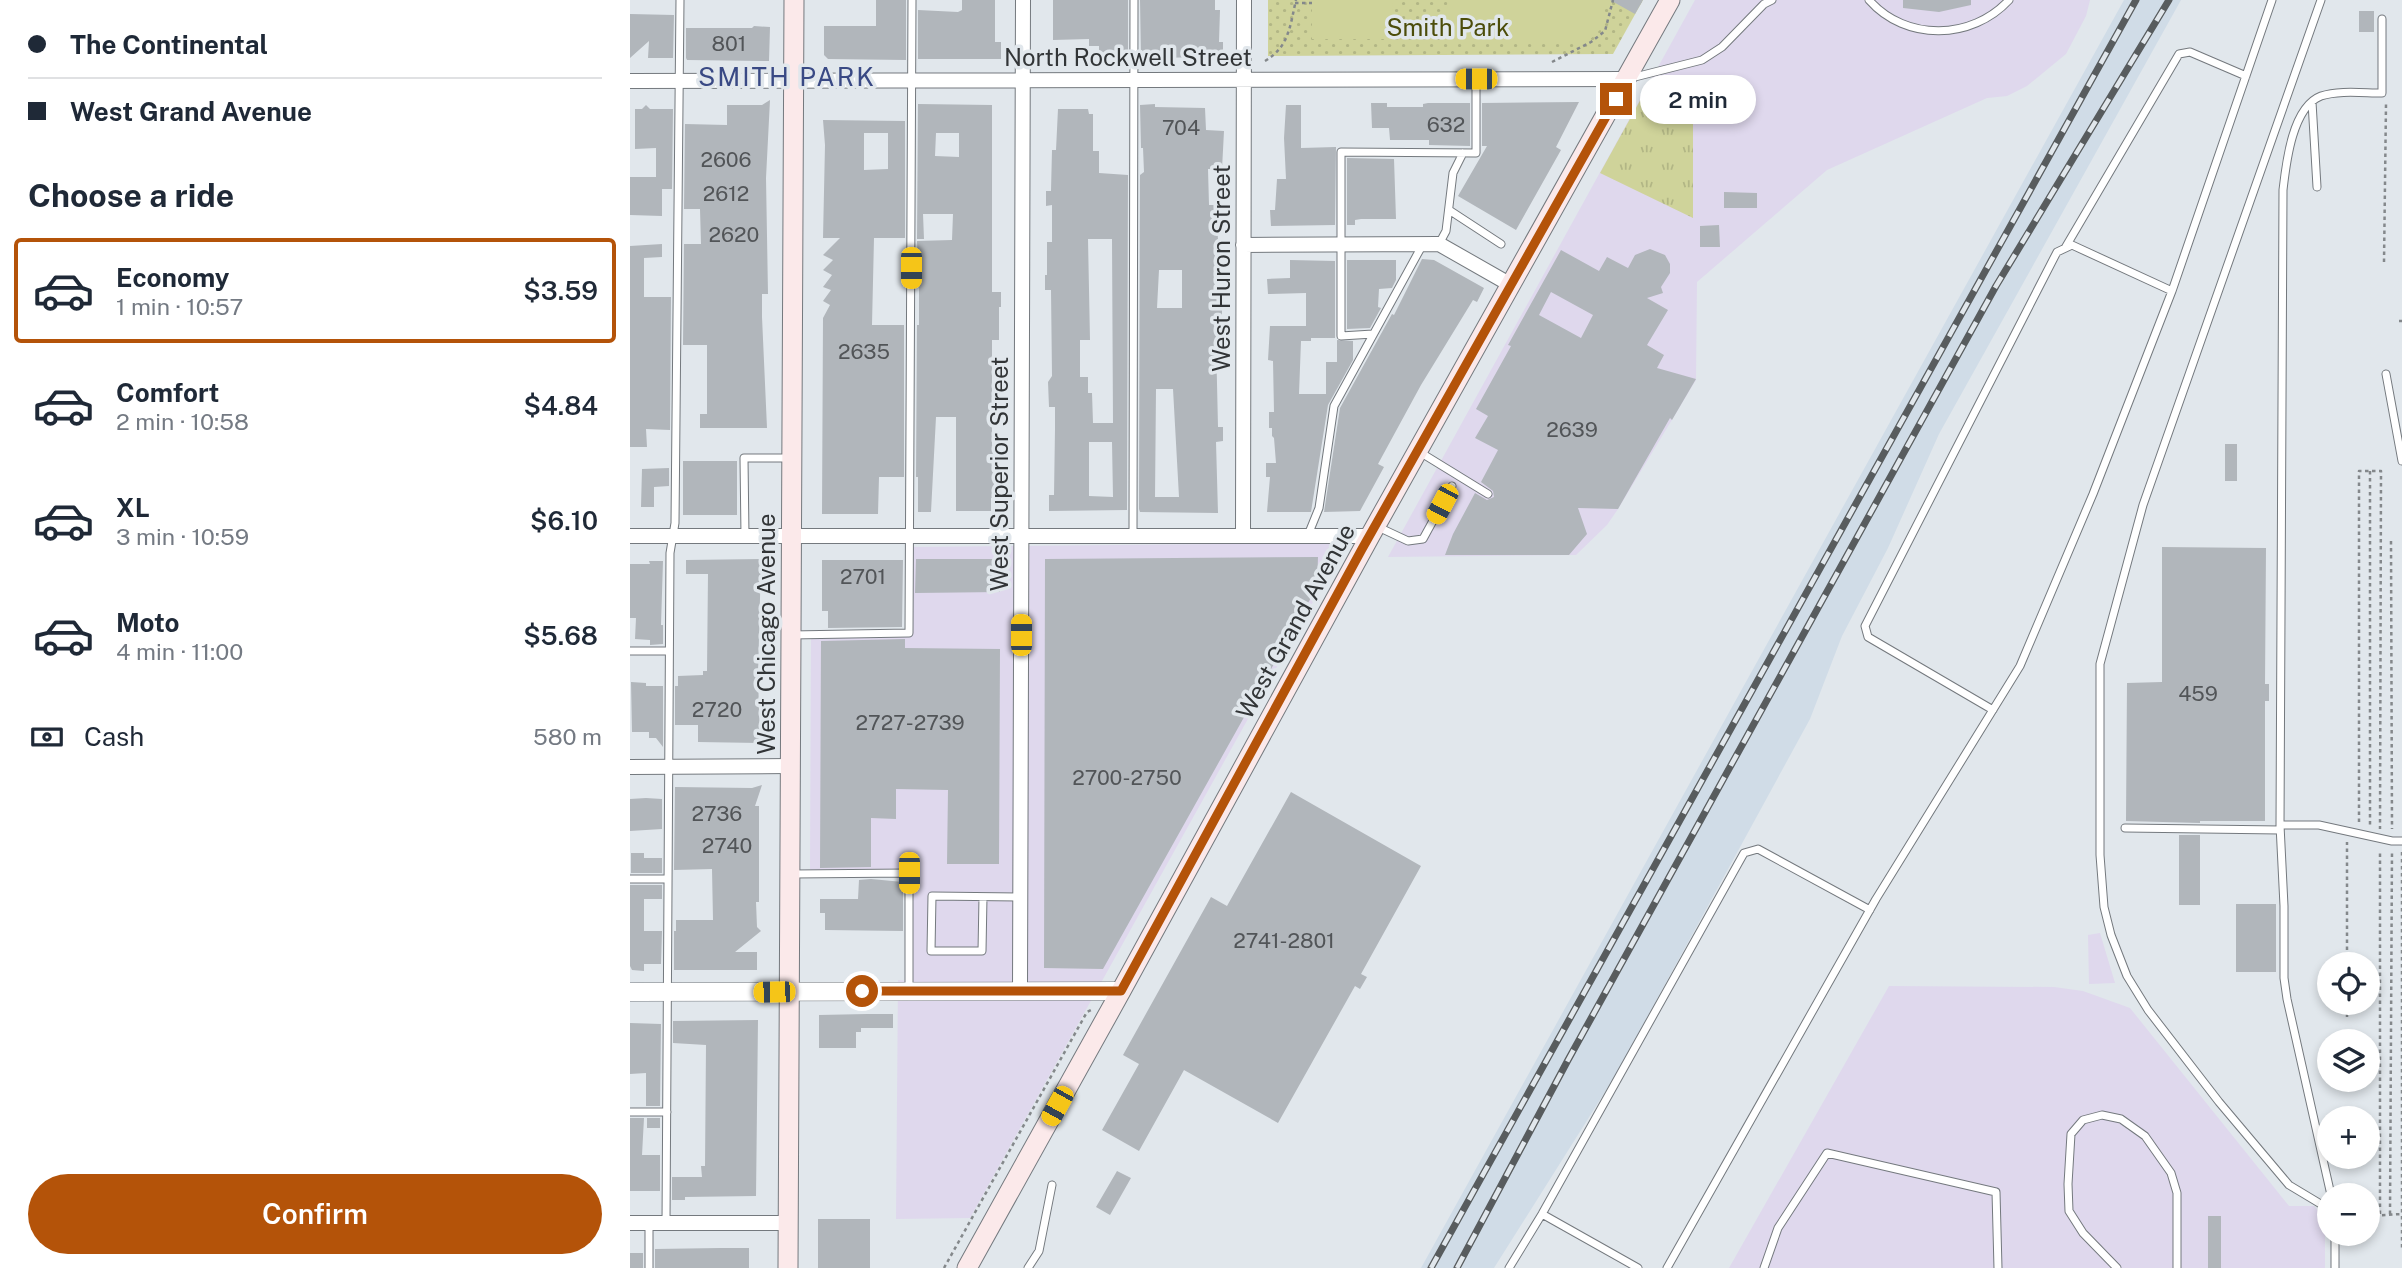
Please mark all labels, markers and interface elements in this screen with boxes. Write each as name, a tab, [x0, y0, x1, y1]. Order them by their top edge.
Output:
park label: Smith Park	[1387, 13, 1509, 41]
text: The Continental	[70, 29, 268, 60]
house number: 801	[712, 31, 746, 56]
street label: North Rockwell Street	[1004, 43, 1252, 71]
district label: SMITH PARK	[698, 61, 876, 92]
car	[1456, 69, 1498, 90]
callout: 2 min	[1640, 74, 1756, 124]
route end	[1600, 83, 1632, 115]
text: 2 min	[1668, 86, 1728, 113]
text: West Grand Avenue	[70, 96, 312, 127]
house number: 632	[1427, 112, 1465, 137]
house number: 704	[1162, 115, 1200, 140]
house number: 2606	[700, 147, 752, 172]
street label: West Huron Street	[1207, 164, 1235, 372]
text: Choose a ride	[28, 177, 234, 214]
house number: 2612	[703, 181, 749, 206]
house number: 2620	[709, 222, 759, 247]
car	[901, 247, 922, 289]
icon: car	[32, 259, 95, 322]
text: Economy	[116, 262, 229, 293]
text: $3.59	[523, 275, 598, 306]
text: 1 min · 10:57	[116, 293, 243, 320]
house number: 2635	[838, 339, 890, 364]
street label: West Superior Street	[985, 357, 1013, 591]
icon: car	[32, 374, 95, 437]
text: Comfort	[116, 377, 219, 408]
text: $4.84	[524, 390, 598, 421]
text: 2 min · 10:58	[116, 408, 249, 435]
house number: 2639	[1546, 417, 1598, 442]
car	[1423, 481, 1462, 527]
icon: car	[32, 489, 95, 552]
text: XL	[116, 492, 150, 523]
text: $6.10	[530, 505, 598, 536]
street label: West Chicago Avenue	[752, 513, 780, 755]
street label: West Grand Avenue	[1230, 519, 1360, 723]
text: 3 min · 10:59	[116, 523, 249, 550]
house number: 2701	[840, 564, 886, 589]
icon: car	[32, 604, 95, 667]
text: Moto	[116, 607, 179, 638]
car	[1011, 614, 1032, 656]
text: $5.68	[523, 620, 598, 651]
text: 4 min · 11:00	[116, 638, 243, 665]
house number: 459	[2178, 681, 2218, 706]
house number: 2720	[692, 697, 742, 722]
house number: 2727-2739	[855, 710, 965, 735]
icon: cash	[28, 718, 66, 756]
text: Cash	[84, 721, 144, 752]
text: 580 m	[533, 723, 602, 750]
house number: 2700-2750	[1072, 765, 1182, 790]
house number: 2736	[692, 801, 742, 826]
house number: 2740	[702, 833, 752, 858]
car	[899, 852, 920, 894]
house number: 2741-2801	[1233, 928, 1335, 953]
map controls	[2317, 952, 2380, 1246]
button: locate	[2317, 952, 2380, 1015]
route start	[846, 975, 878, 1007]
car	[753, 981, 796, 1003]
button: layers	[2317, 1029, 2380, 1092]
car	[1038, 1083, 1077, 1129]
button: +	[2317, 1106, 2380, 1169]
button: Confirm	[28, 1174, 602, 1254]
button: −	[2317, 1183, 2380, 1246]

